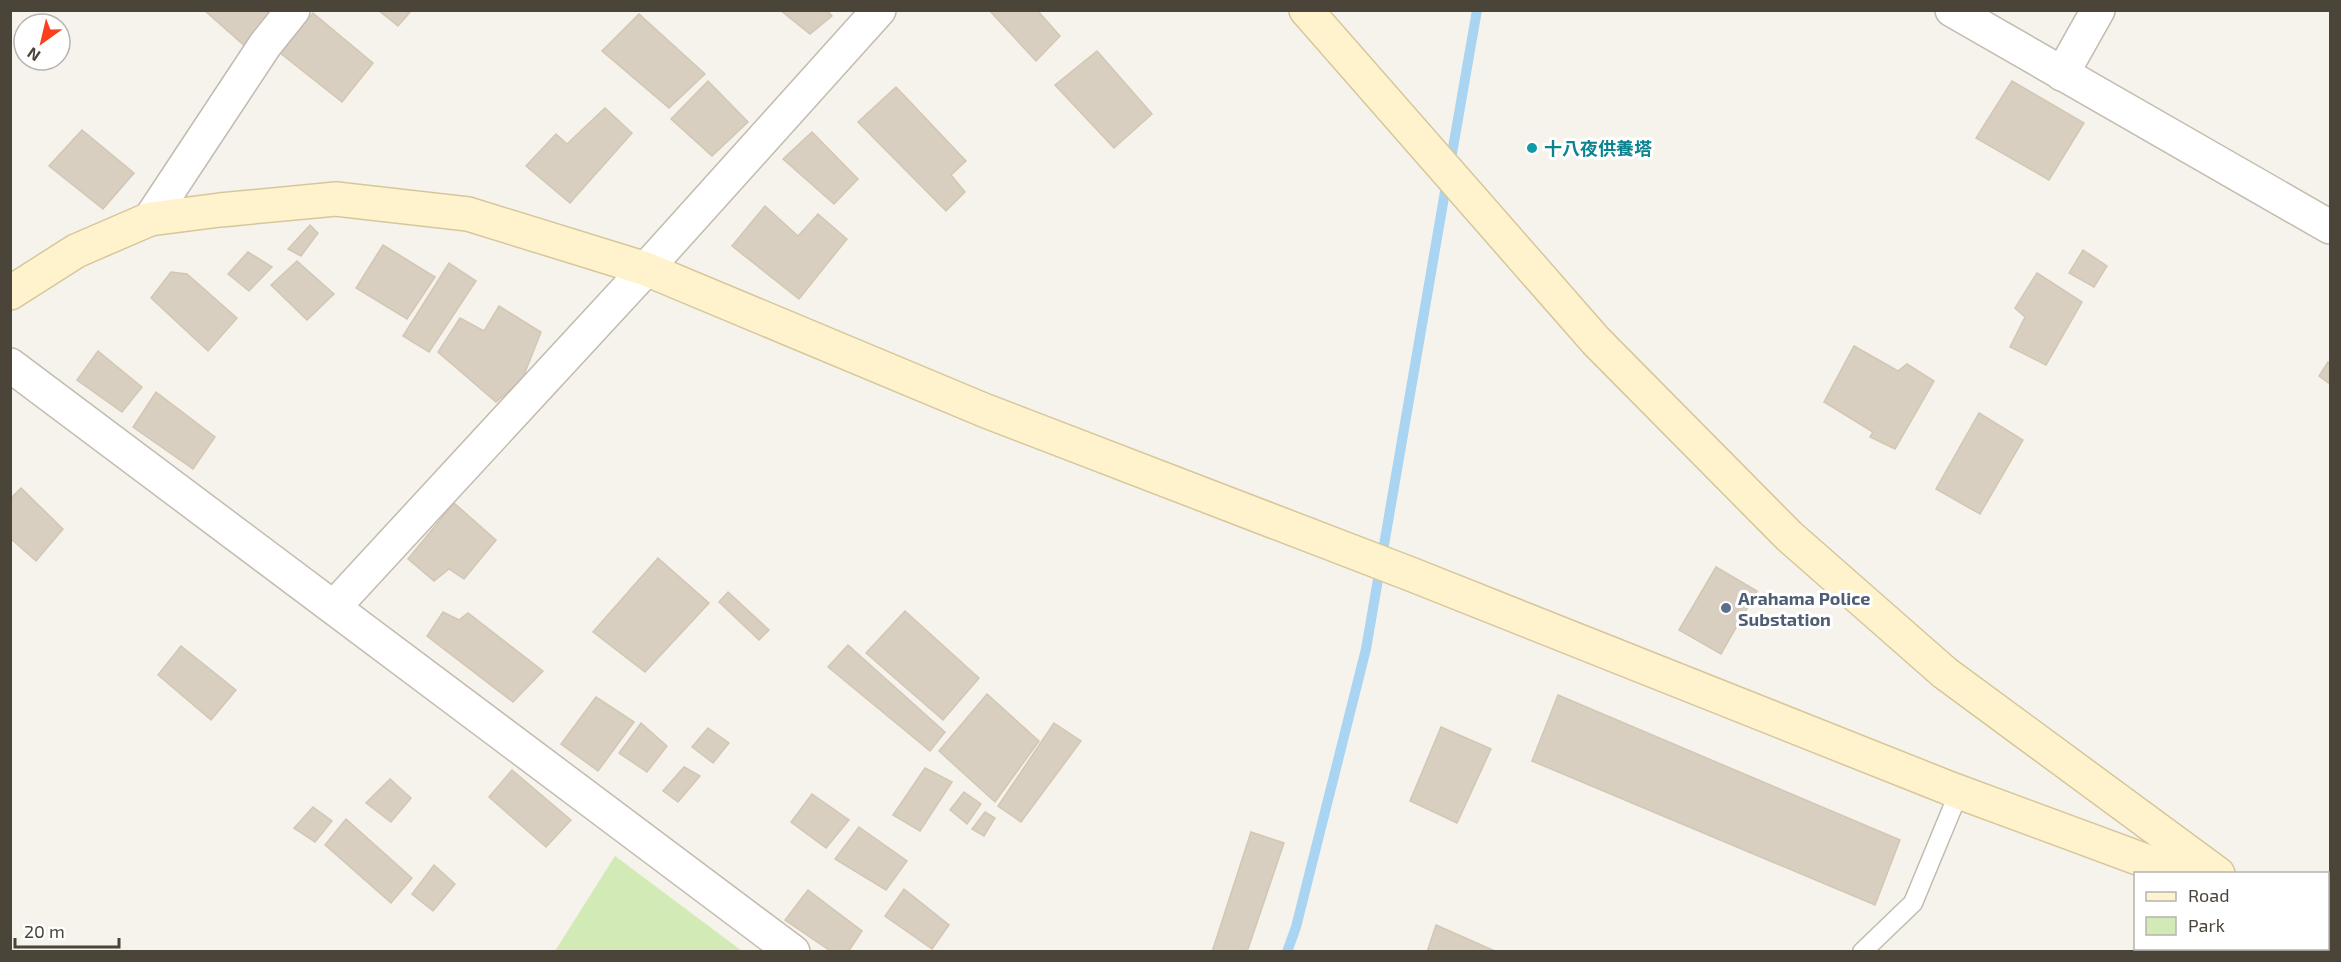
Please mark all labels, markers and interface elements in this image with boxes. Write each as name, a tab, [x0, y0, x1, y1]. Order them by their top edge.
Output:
north arrow	[12, 12, 72, 72]
text: N	[23, 44, 43, 66]
place label: 十八夜供養塔	[1544, 137, 1652, 159]
marker: 十八夜供養塔	[1525, 141, 1539, 155]
place label: Arahama Police Substation	[1738, 587, 1871, 630]
marker: Arahama Police Substation	[1719, 601, 1733, 615]
legend	[2134, 872, 2329, 950]
text: Road	[2188, 884, 2229, 906]
scale bar	[15, 911, 118, 949]
text: Park	[2188, 914, 2225, 936]
text: 20 m	[24, 920, 65, 942]

